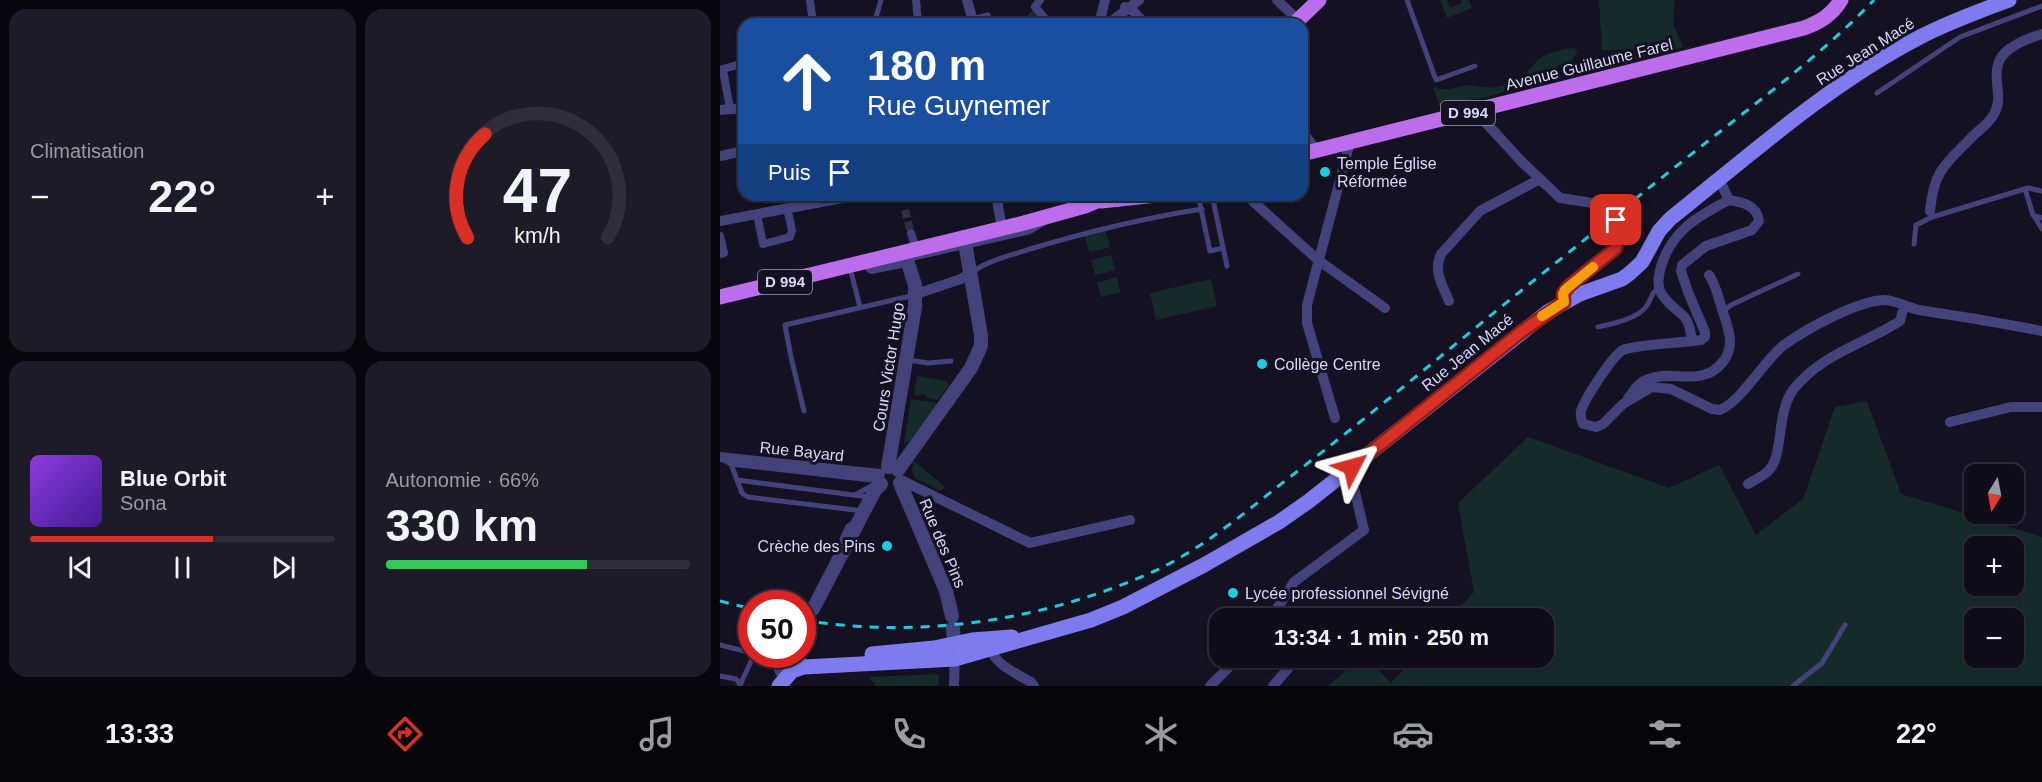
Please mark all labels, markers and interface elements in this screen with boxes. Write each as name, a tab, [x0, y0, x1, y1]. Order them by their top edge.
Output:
street label: Rue Jean Macé	[1813, 14, 1917, 88]
street label: Avenue Guillaume Farel	[1504, 36, 1674, 93]
icon: ahead	[768, 42, 846, 120]
text: 180 m	[867, 42, 986, 89]
text: Rue Guynemer	[867, 91, 1050, 121]
road number: D 994	[1441, 101, 1495, 125]
text: Climatisation	[30, 140, 144, 162]
place label: Temple Église Réformée	[1337, 154, 1437, 190]
text: 47	[503, 156, 572, 225]
icon: arrive	[823, 156, 856, 189]
text: Puis	[768, 160, 811, 185]
marker: Temple Église Réformée	[1318, 165, 1332, 179]
text: 22°	[148, 171, 216, 222]
text: −	[30, 178, 49, 215]
text: +	[315, 178, 335, 215]
pin	[1590, 194, 1641, 245]
icon: arrive	[1599, 203, 1632, 236]
text: km/h	[515, 224, 561, 248]
road number: D 994	[758, 270, 812, 294]
street label: Cours Victor Hugo	[870, 301, 907, 433]
street label: Rue Jean Macé	[1418, 310, 1516, 394]
place label: Collège Centre	[1274, 356, 1381, 373]
marker: Collège Centre	[1255, 357, 1269, 371]
position arrow	[1320, 435, 1384, 499]
street label: Rue Bayard	[759, 439, 845, 464]
north arrow	[1964, 464, 2024, 524]
map controls	[1964, 464, 2024, 668]
text: Blue Orbit	[120, 466, 226, 491]
text: Autonomie · 66%	[386, 469, 539, 491]
text: Sona	[120, 492, 167, 514]
street label: Rue des Pins	[916, 496, 969, 590]
text: 330 km	[386, 500, 538, 551]
button: +	[1964, 536, 2024, 596]
place label: Crèche des Pins	[758, 538, 875, 555]
marker: Crèche des Pins	[880, 539, 894, 553]
icon: previous	[64, 551, 97, 584]
icon: pause	[166, 551, 199, 584]
icon: next	[267, 551, 300, 584]
place label: Lycée professionnel Sévigné	[1245, 585, 1449, 602]
marker: Lycée professionnel Sévigné	[1226, 586, 1240, 600]
speed limit sign: 50	[738, 590, 816, 668]
button: −	[1964, 608, 2024, 668]
text: 13:34 · 1 min · 250 m	[1274, 625, 1489, 650]
icon: directions	[384, 713, 426, 755]
icon: music	[636, 713, 678, 755]
icon: phone	[888, 713, 930, 755]
icon: climate	[1140, 713, 1182, 755]
icon: car	[1392, 713, 1434, 755]
icon: filters	[1644, 713, 1686, 755]
text: 13:33	[105, 719, 174, 749]
text: 22°	[1896, 719, 1937, 749]

